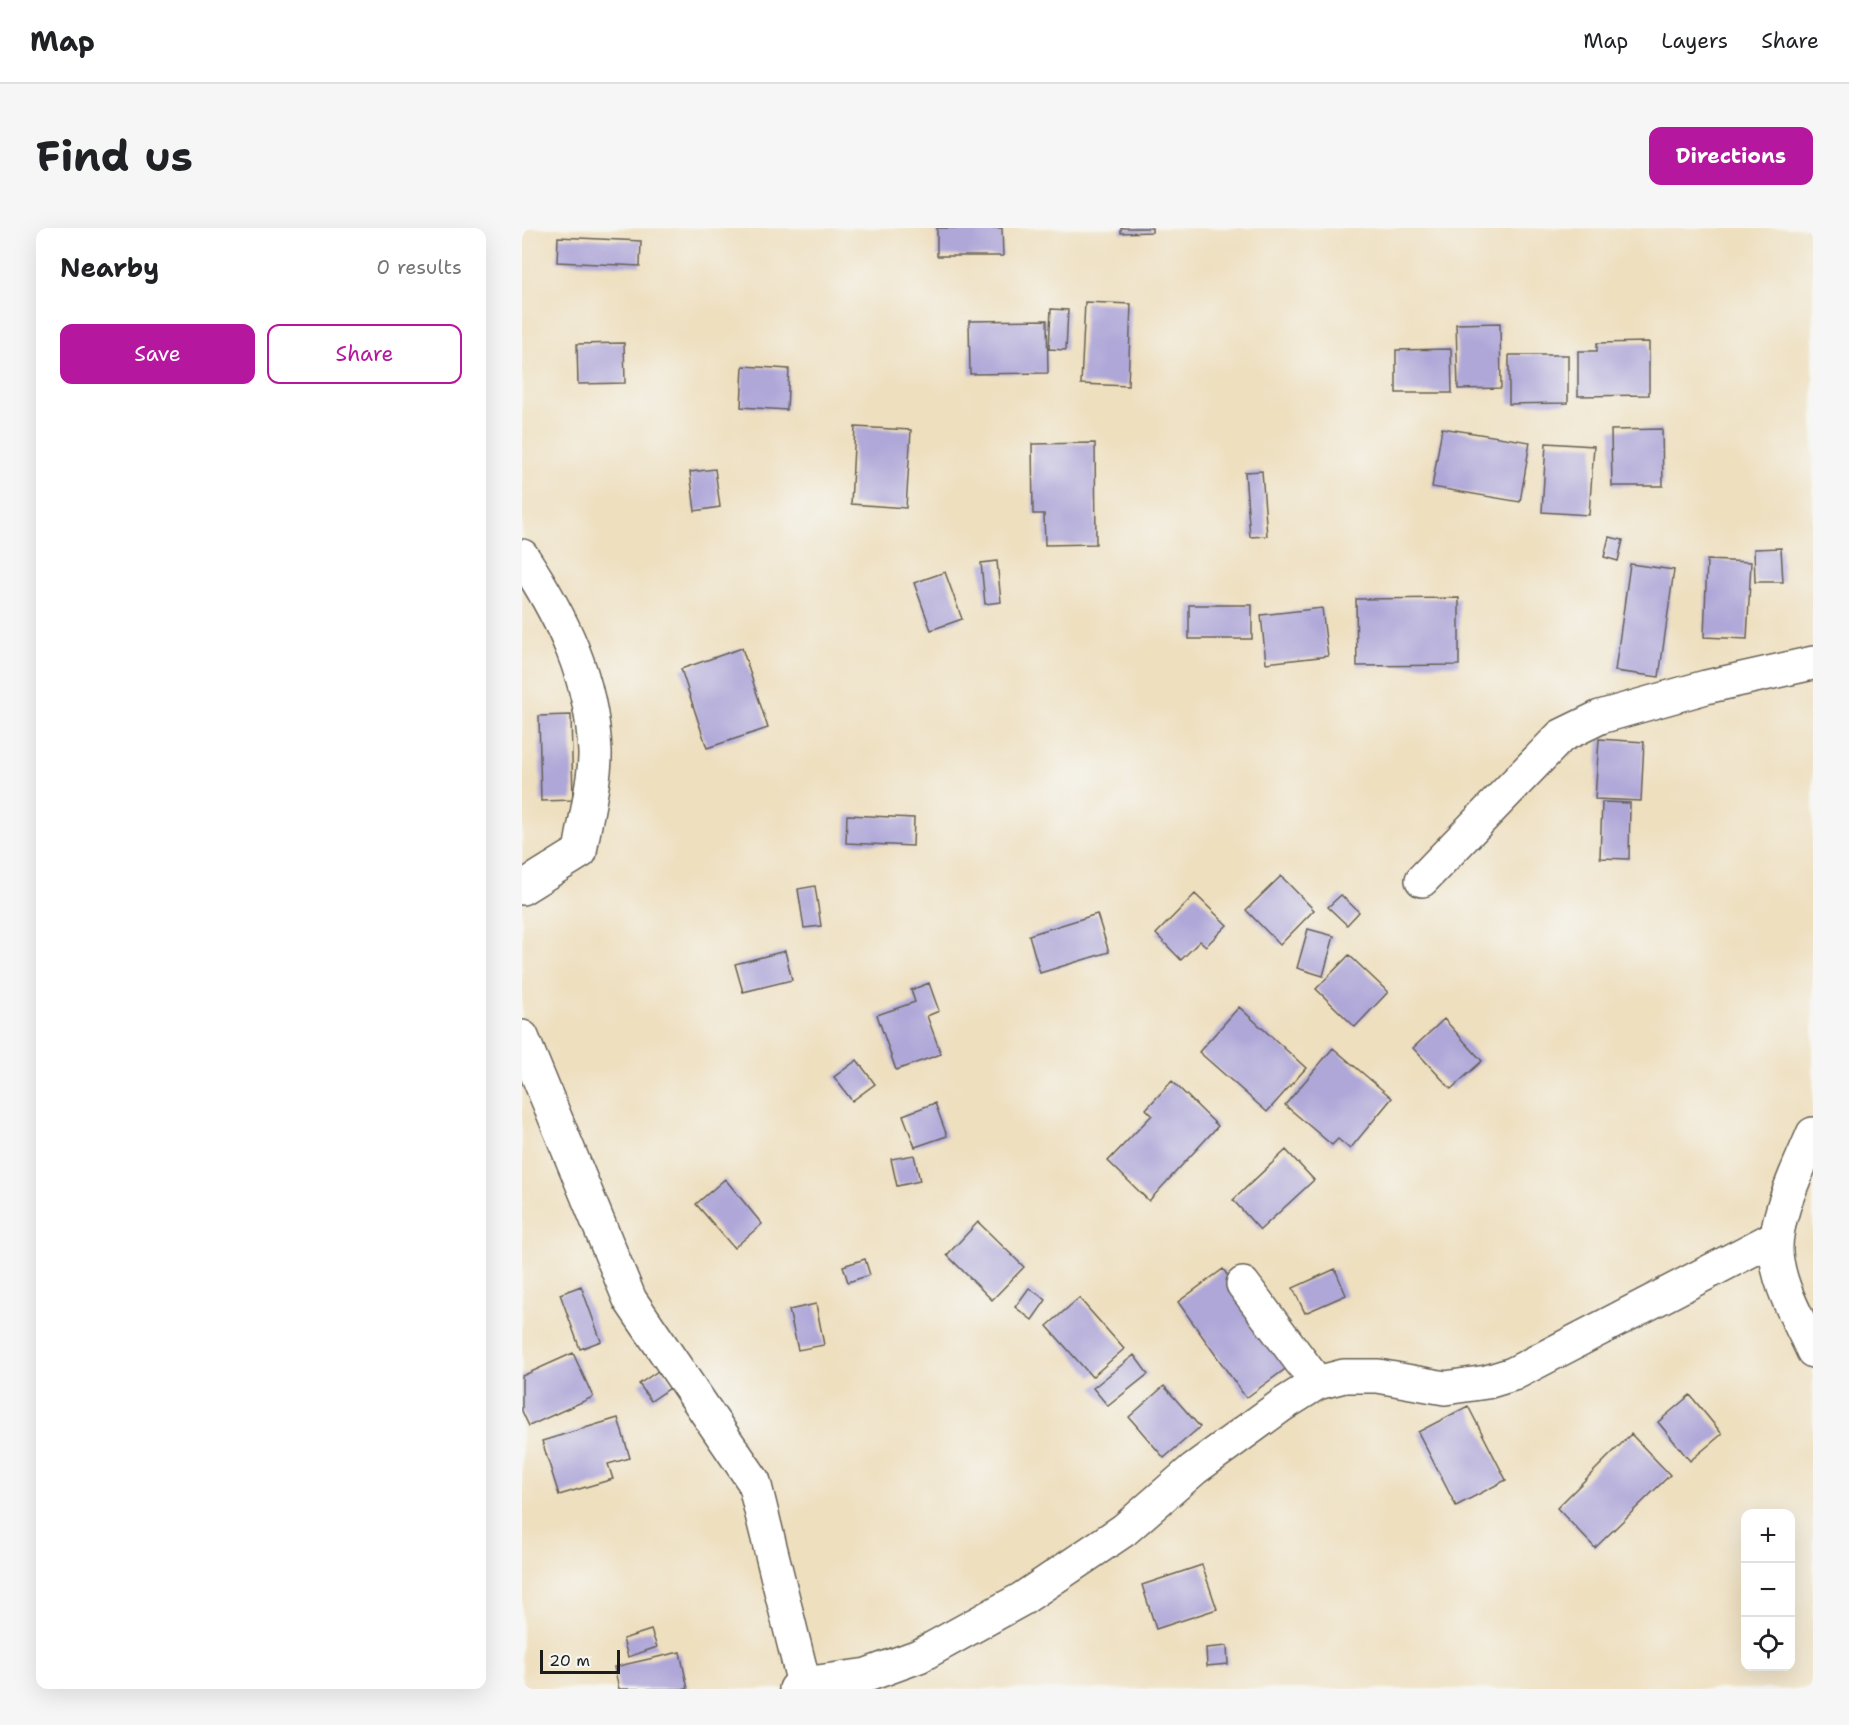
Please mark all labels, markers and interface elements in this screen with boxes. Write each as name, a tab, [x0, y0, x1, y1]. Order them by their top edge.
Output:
text: Map	[30, 22, 95, 60]
text: Map	[1583, 27, 1628, 55]
text: Layers	[1661, 27, 1728, 55]
text: Share	[1761, 27, 1819, 55]
button: Directions	[1649, 127, 1813, 185]
text: Find us	[36, 128, 193, 184]
text: Nearby	[60, 250, 159, 285]
text: 0 results	[376, 254, 462, 280]
button: Save	[60, 324, 255, 384]
button: Share	[267, 324, 462, 384]
map controls	[1741, 1509, 1795, 1671]
button: +	[1741, 1509, 1795, 1563]
button: −	[1741, 1563, 1795, 1617]
button: locate	[1741, 1617, 1795, 1671]
scale bar	[540, 1647, 620, 1674]
text: 20 m	[549, 1650, 590, 1671]

